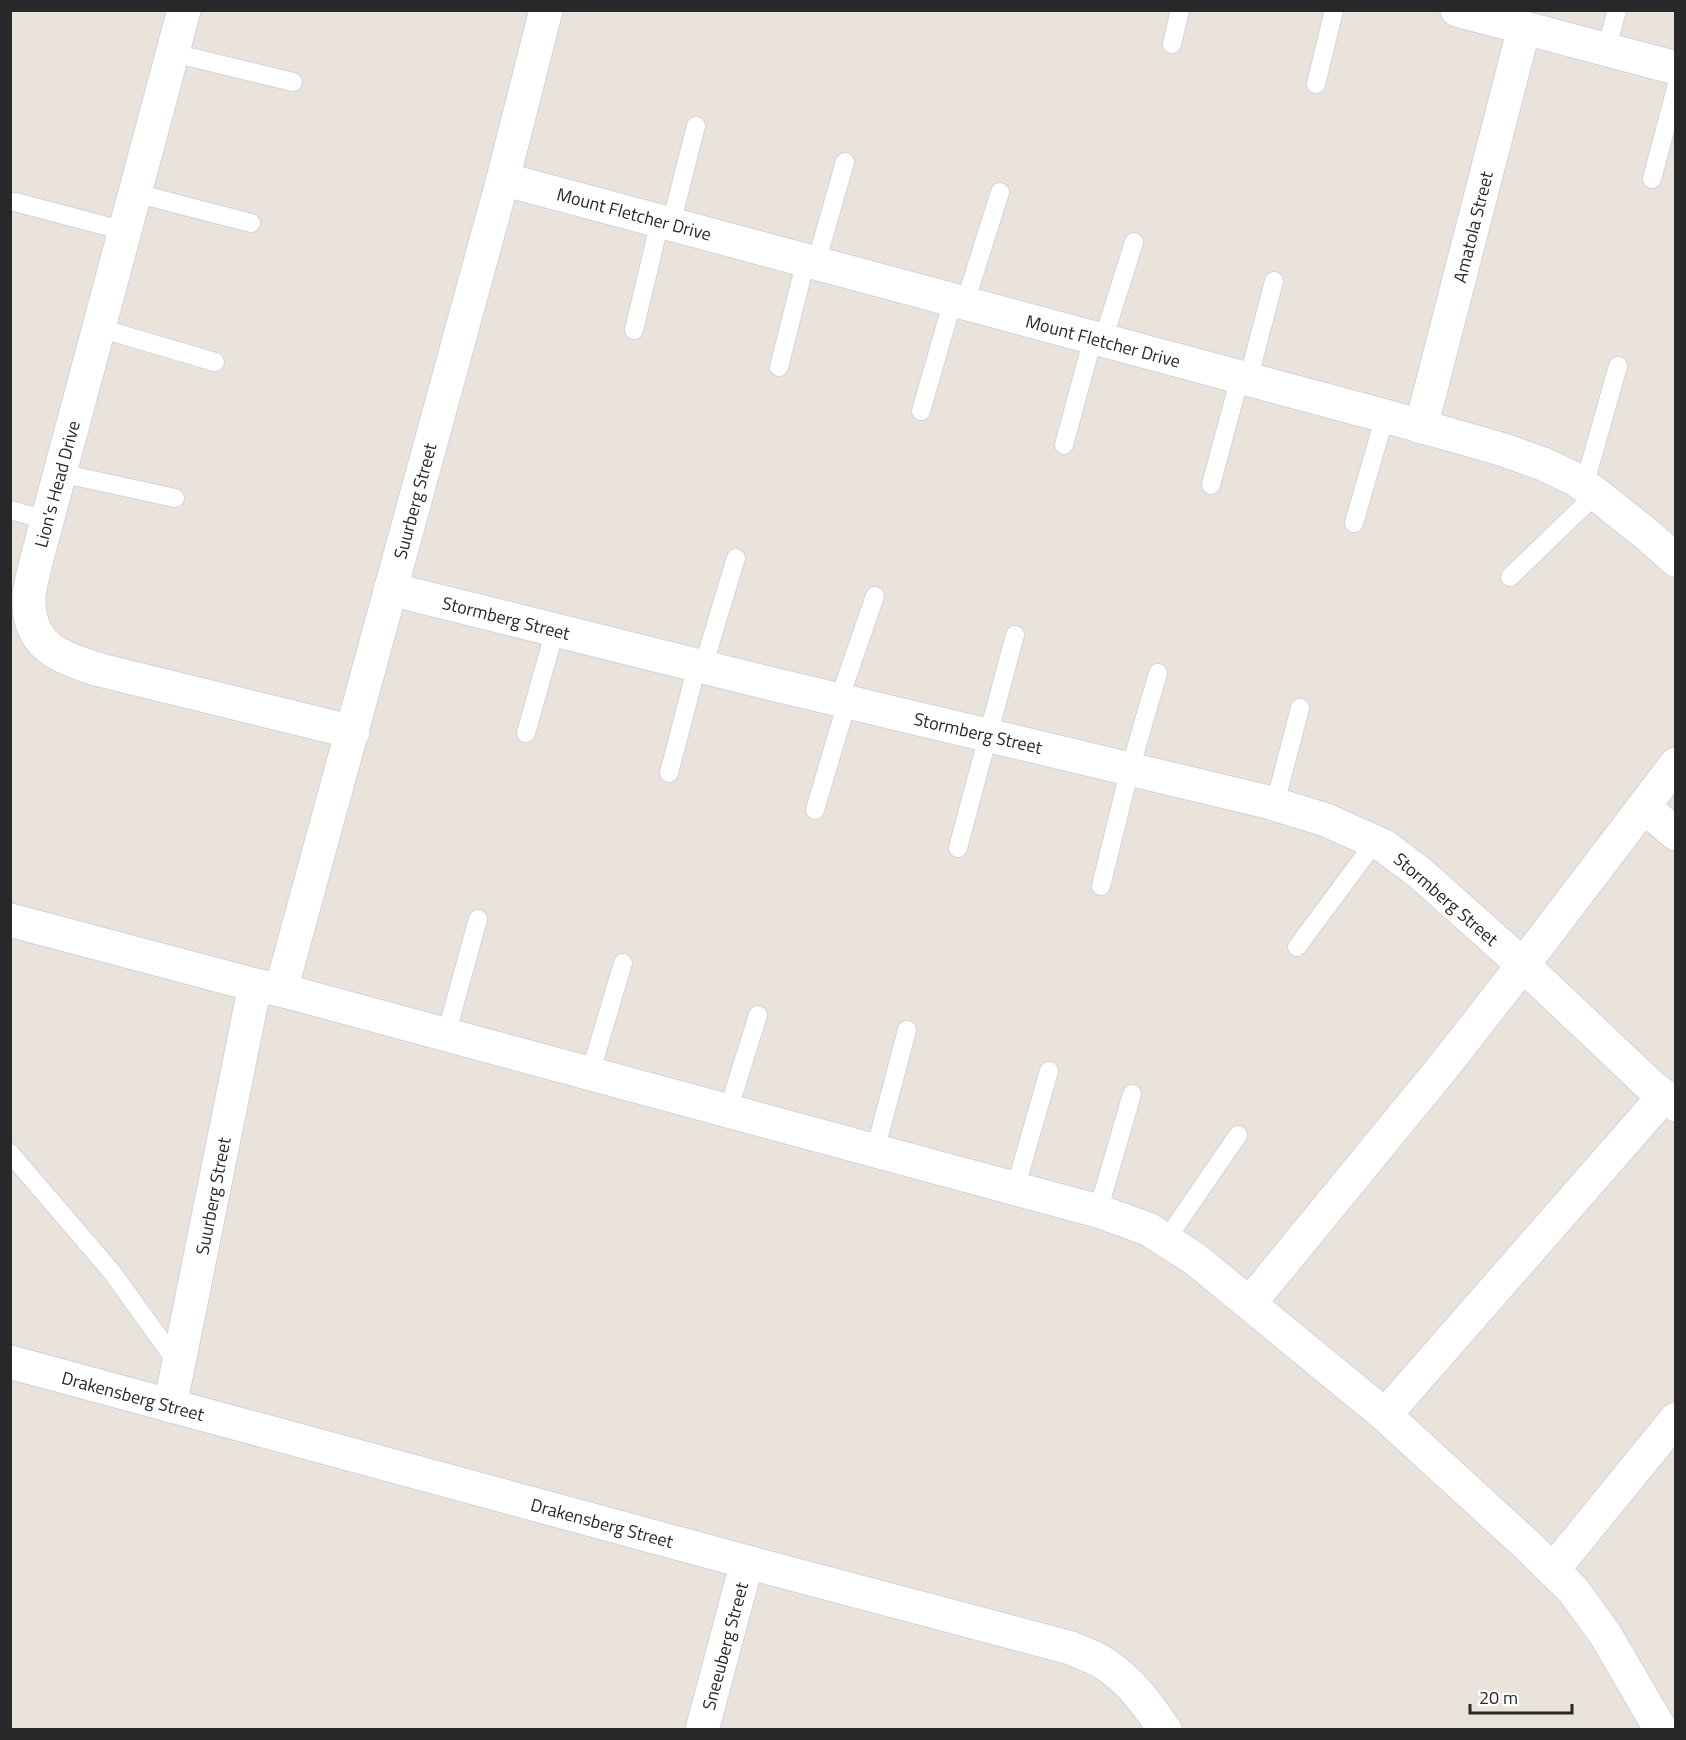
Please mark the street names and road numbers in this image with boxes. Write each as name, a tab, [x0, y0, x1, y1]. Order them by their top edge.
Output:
street label: Amatola Street	[1446, 168, 1500, 286]
street label: Mount Fletcher Drive	[554, 180, 714, 248]
street label: Mount Fletcher Drive	[1023, 307, 1183, 375]
street label: Lion's Head Drive	[27, 417, 87, 551]
street label: Suurberg Street	[387, 439, 444, 562]
street label: Stormberg Street	[439, 589, 573, 647]
street label: Stormberg Street	[911, 705, 1046, 761]
street label: Stormberg Street	[1388, 846, 1505, 953]
street label: Suurberg Street	[188, 1134, 238, 1257]
street label: Drakensberg Street	[59, 1364, 208, 1428]
street label: Drakensberg Street	[528, 1491, 677, 1555]
street label: Sneeuberg Street	[695, 1578, 755, 1713]

